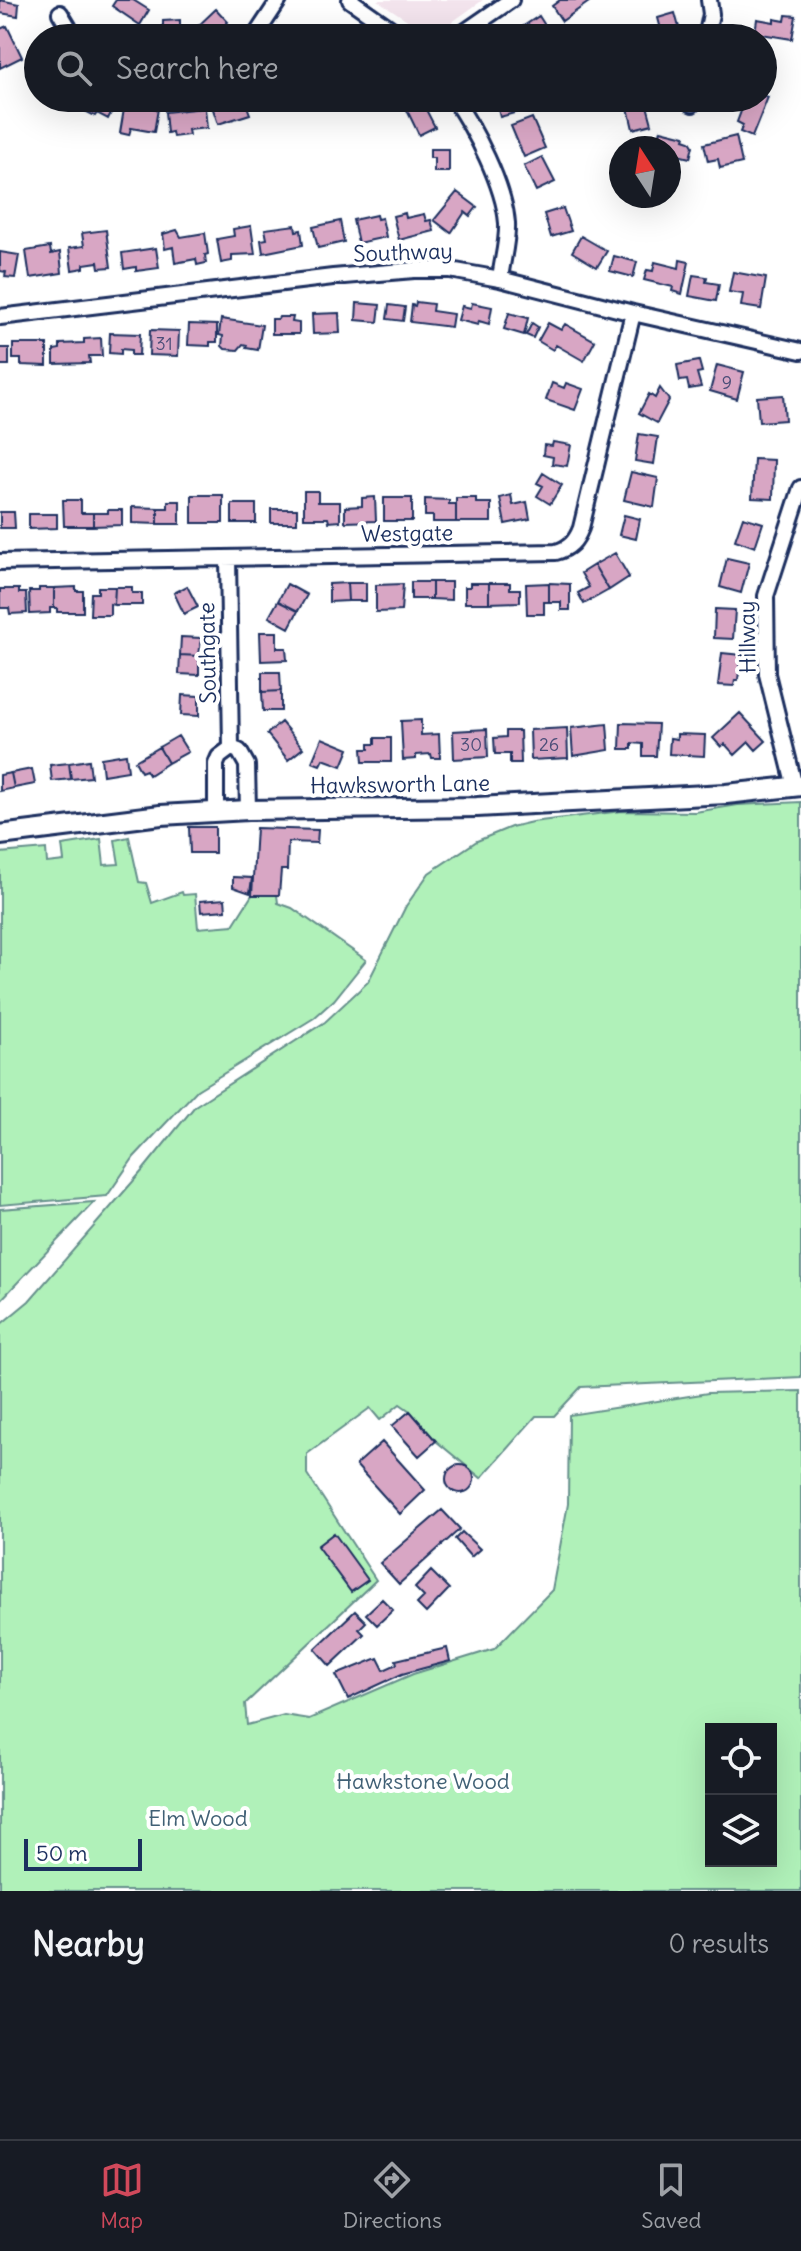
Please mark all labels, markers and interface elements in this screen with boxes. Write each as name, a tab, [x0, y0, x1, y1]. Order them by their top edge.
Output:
search box	[24, 24, 777, 112]
icon: search	[52, 46, 96, 90]
text: Search here	[116, 49, 279, 87]
north arrow	[609, 136, 681, 208]
street label: Southway	[353, 236, 453, 268]
house number: 31	[155, 332, 173, 355]
house number: 9	[722, 371, 732, 394]
street label: Westgate	[361, 518, 453, 548]
street label: Hillway	[732, 600, 762, 674]
street label: Southgate	[192, 602, 222, 704]
house number: 30	[460, 733, 482, 756]
house number: 26	[539, 733, 559, 756]
street label: Hawksworth Lane	[310, 768, 490, 800]
map controls	[705, 1723, 777, 1867]
button: locate	[705, 1723, 777, 1795]
park label: Hawkstone Wood	[336, 1767, 510, 1795]
button: layers	[705, 1795, 777, 1867]
park label: Elm Wood	[148, 1804, 248, 1832]
scale bar	[24, 1835, 142, 1871]
text: 50 m	[36, 1839, 88, 1867]
text: Nearby	[32, 1922, 145, 1965]
text: 0 results	[668, 1927, 769, 1960]
tab: Map	[100, 2158, 144, 2234]
tab: Directions	[343, 2158, 442, 2234]
tab: Saved	[641, 2158, 701, 2234]

